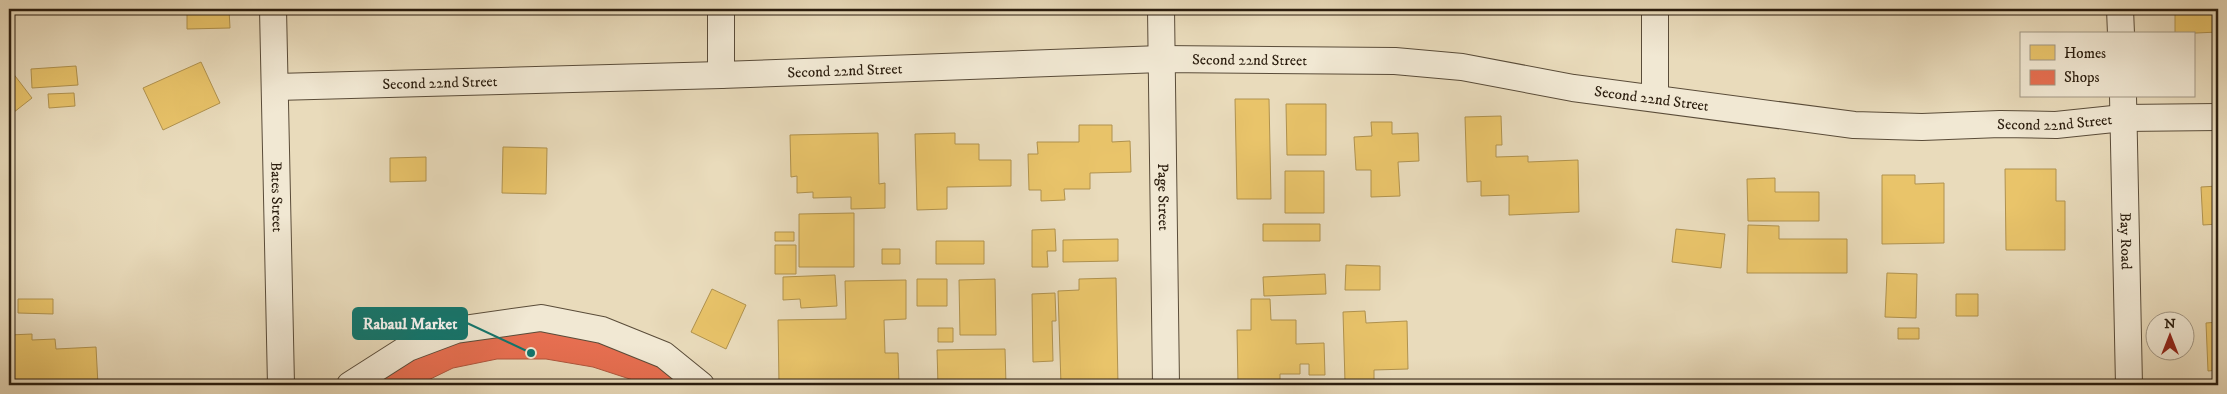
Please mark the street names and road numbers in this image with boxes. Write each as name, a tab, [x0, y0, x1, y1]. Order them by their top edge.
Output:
street label: Second 22nd Street	[1192, 50, 1307, 70]
street label: Second 22nd Street	[787, 59, 903, 83]
street label: Second 22nd Street	[382, 72, 498, 94]
street label: Second 22nd Street	[1593, 82, 1710, 116]
street label: Second 22nd Street	[1997, 110, 2113, 135]
street label: Bates Street	[266, 161, 287, 233]
street label: Page Street	[1153, 163, 1173, 231]
street label: Bay Road	[2115, 212, 2136, 270]

